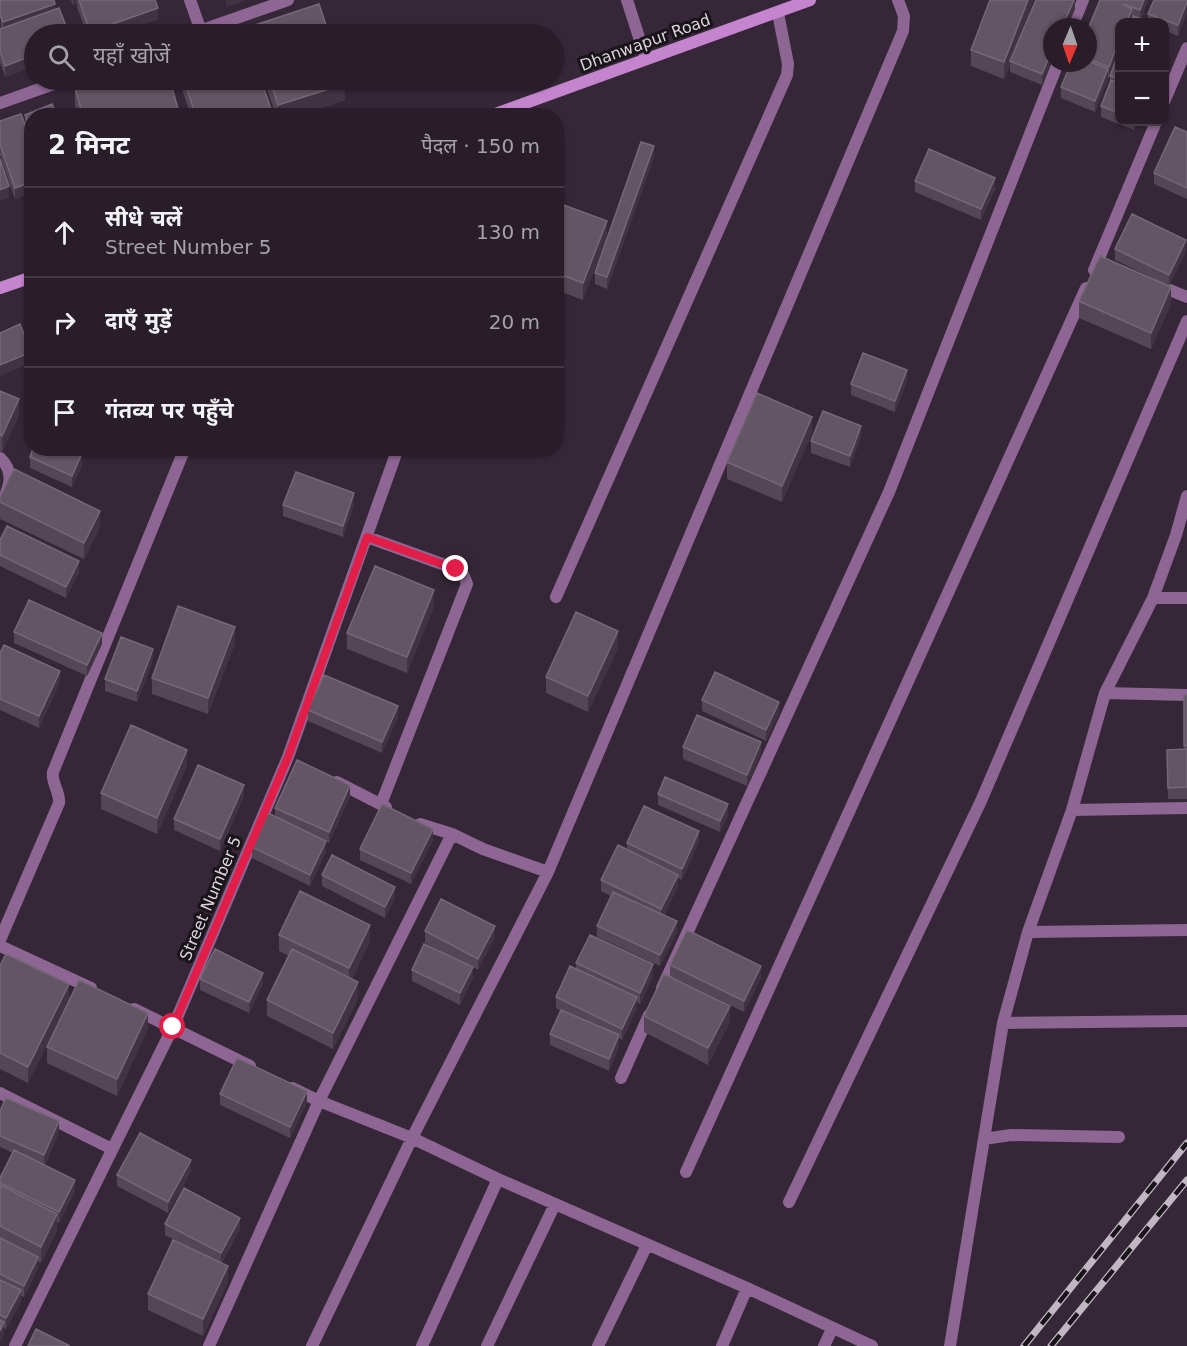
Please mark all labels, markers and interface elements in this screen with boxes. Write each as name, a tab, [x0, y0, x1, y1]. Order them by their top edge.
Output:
street label: Dhanwapur Road	[577, 10, 713, 75]
north arrow	[1043, 18, 1097, 72]
map controls	[1115, 18, 1169, 126]
button: +	[1115, 18, 1169, 72]
search box	[24, 24, 564, 90]
icon: search	[45, 41, 78, 74]
text: यहाँ खोजें	[93, 43, 170, 68]
button: −	[1115, 72, 1169, 126]
text: 2 मिनट	[48, 130, 130, 160]
text: पैदल · 150 m	[421, 134, 540, 158]
text: सीधे चलें	[105, 206, 182, 231]
icon: ahead	[48, 216, 81, 249]
text: 130 m	[476, 220, 540, 244]
text: Street Number 5	[105, 235, 272, 259]
icon: right	[48, 306, 81, 339]
text: दाएँ मुड़ें	[105, 308, 172, 333]
text: 20 m	[489, 310, 540, 334]
icon: arrive	[48, 396, 81, 429]
text: गंतव्य पर पहुँचे	[105, 398, 233, 423]
route end	[442, 555, 468, 581]
street label: Street Number 5	[176, 833, 245, 963]
route start	[159, 1013, 185, 1039]

